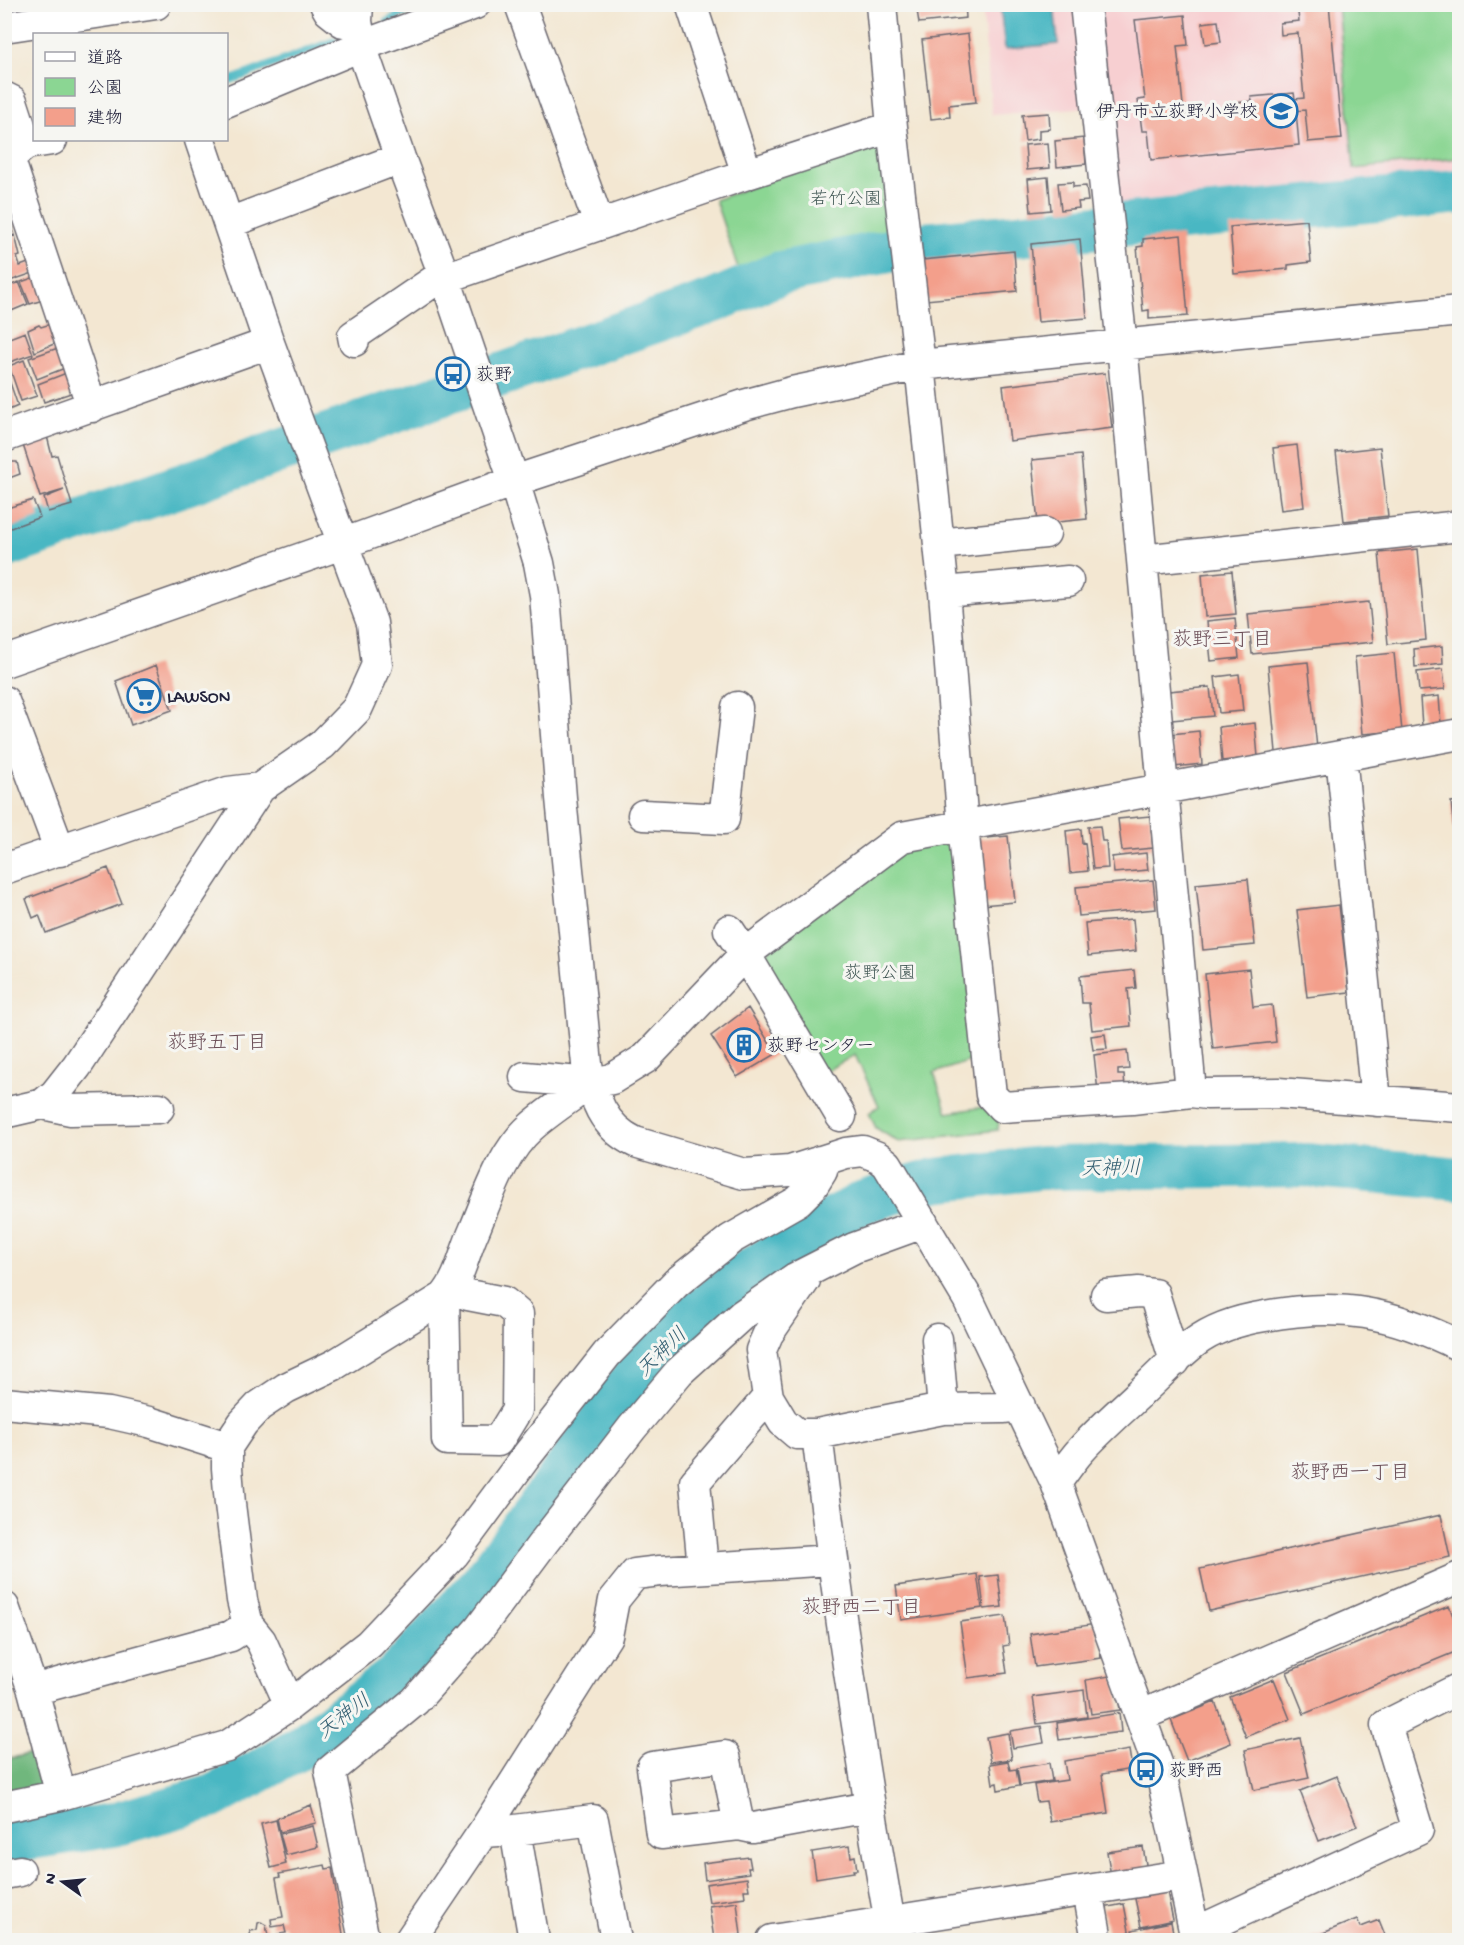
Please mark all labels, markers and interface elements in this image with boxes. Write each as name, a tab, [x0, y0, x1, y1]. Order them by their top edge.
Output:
legend	[33, 33, 228, 141]
text: 道路	[87, 48, 123, 70]
text: 公園	[87, 79, 123, 100]
school or university icon: 伊丹市立荻野小学校	[1263, 93, 1299, 129]
place label: 伊丹市立荻野小学校	[1096, 102, 1258, 124]
text: 建物	[87, 108, 123, 130]
park label: 若竹公園	[810, 189, 882, 211]
bus stop icon: 荻野	[435, 356, 471, 392]
place label: 荻野	[476, 365, 512, 387]
district label: 荻野三丁目	[1172, 628, 1272, 653]
supermarket icon: LAWSON	[126, 678, 162, 714]
place label: LAWSON	[167, 688, 230, 709]
park label: 荻野公園	[844, 963, 916, 985]
building icon: 荻野センター	[726, 1027, 762, 1063]
district label: 荻野五丁目	[167, 1031, 267, 1056]
place label: 荻野センター	[767, 1036, 874, 1058]
water label: 天神川	[1081, 1156, 1141, 1183]
water label: 天神川	[632, 1323, 693, 1383]
district label: 荻野西一丁目	[1290, 1461, 1410, 1486]
district label: 荻野西二丁目	[801, 1596, 921, 1621]
water label: 天神川	[313, 1689, 376, 1745]
bus stop icon: 荻野西	[1128, 1752, 1164, 1788]
place label: 荻野西	[1169, 1761, 1223, 1783]
north arrow	[33, 1852, 93, 1912]
text: N	[41, 1871, 63, 1887]

